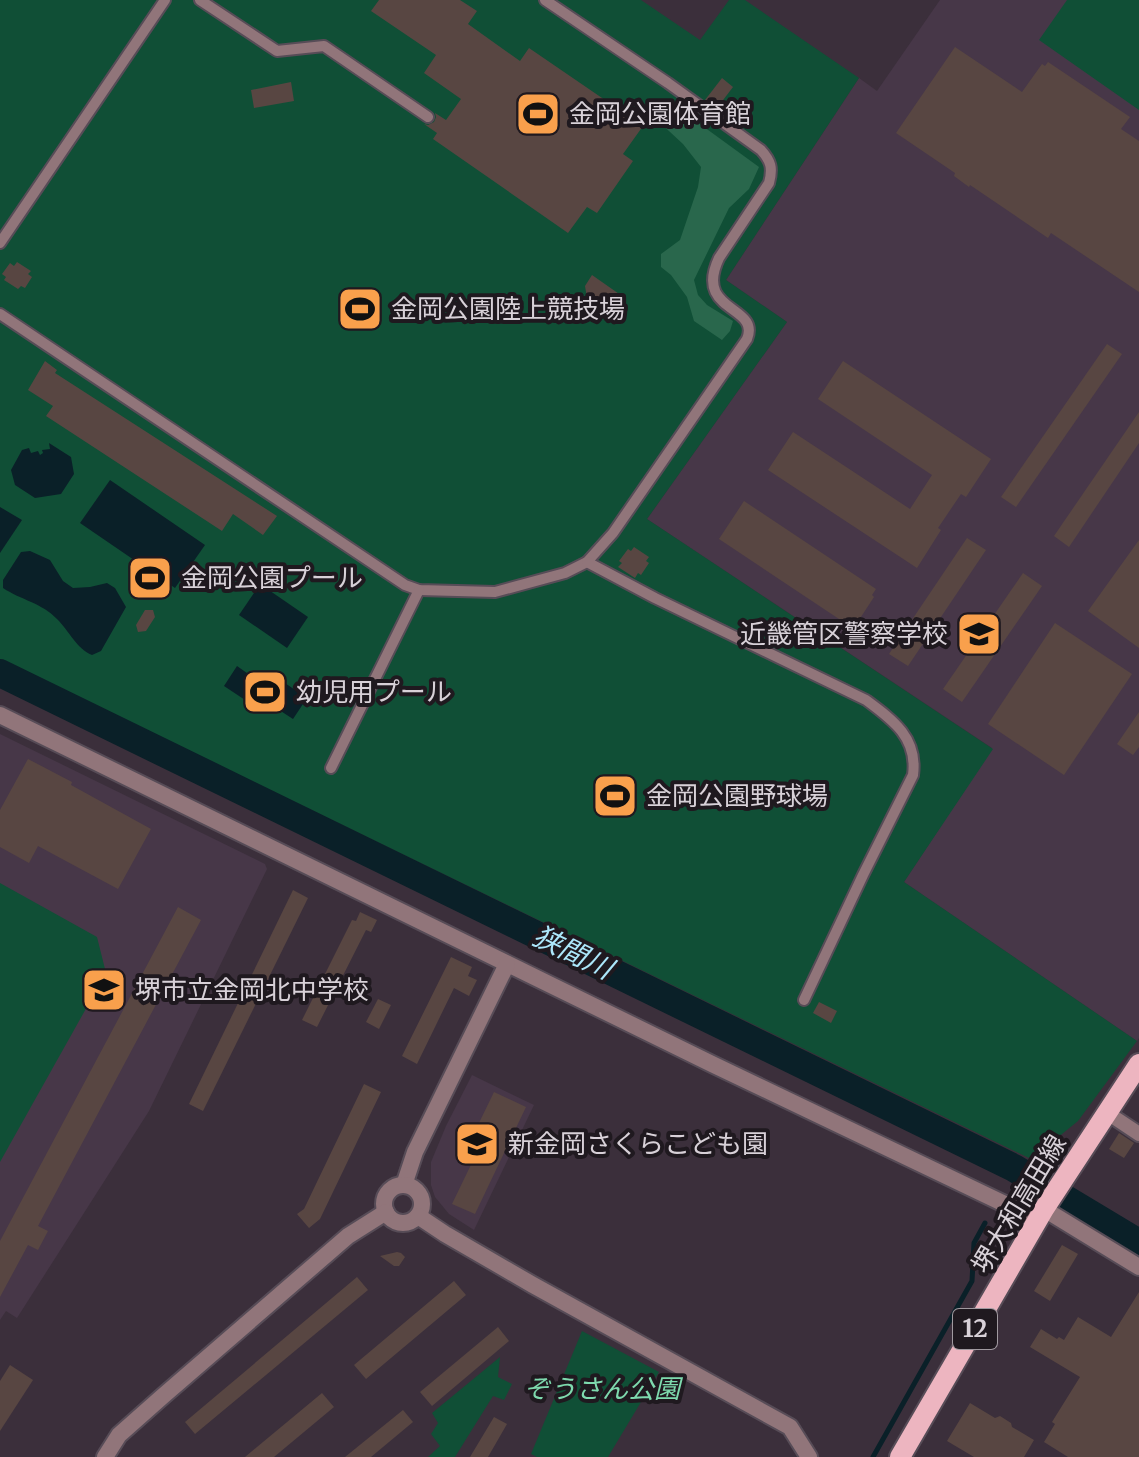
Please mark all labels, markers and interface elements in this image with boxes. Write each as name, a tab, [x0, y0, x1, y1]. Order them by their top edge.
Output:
sports icon: 金岡公園体育館	[514, 90, 562, 138]
place label: 金岡公園体育館	[569, 97, 751, 130]
sports icon: 金岡公園陸上競技場	[336, 285, 384, 333]
place label: 金岡公園陸上競技場	[391, 292, 625, 325]
sports icon: 金岡公園プール	[126, 554, 174, 602]
place label: 金岡公園プール	[181, 561, 363, 594]
school or university icon: 近畿管区警察学校	[955, 610, 1003, 658]
place label: 近畿管区警察学校	[740, 617, 948, 650]
sports icon: 幼児用プール	[241, 668, 289, 716]
place label: 幼児用プール	[296, 675, 452, 708]
sports icon: 金岡公園野球場	[591, 772, 639, 820]
place label: 金岡公園野球場	[646, 779, 828, 812]
water label: 狭間川	[527, 917, 621, 988]
school or university icon: 堺市立金岡北中学校	[80, 966, 128, 1014]
place label: 堺市立金岡北中学校	[135, 973, 369, 1006]
school or university icon: 新金岡さくらこども園	[453, 1120, 501, 1168]
place label: 新金岡さくらこども園	[508, 1127, 768, 1160]
street label: 堺大和高田線	[964, 1128, 1073, 1279]
road number: 12	[953, 1309, 997, 1349]
park label: ぞうさん公園	[524, 1372, 684, 1405]

